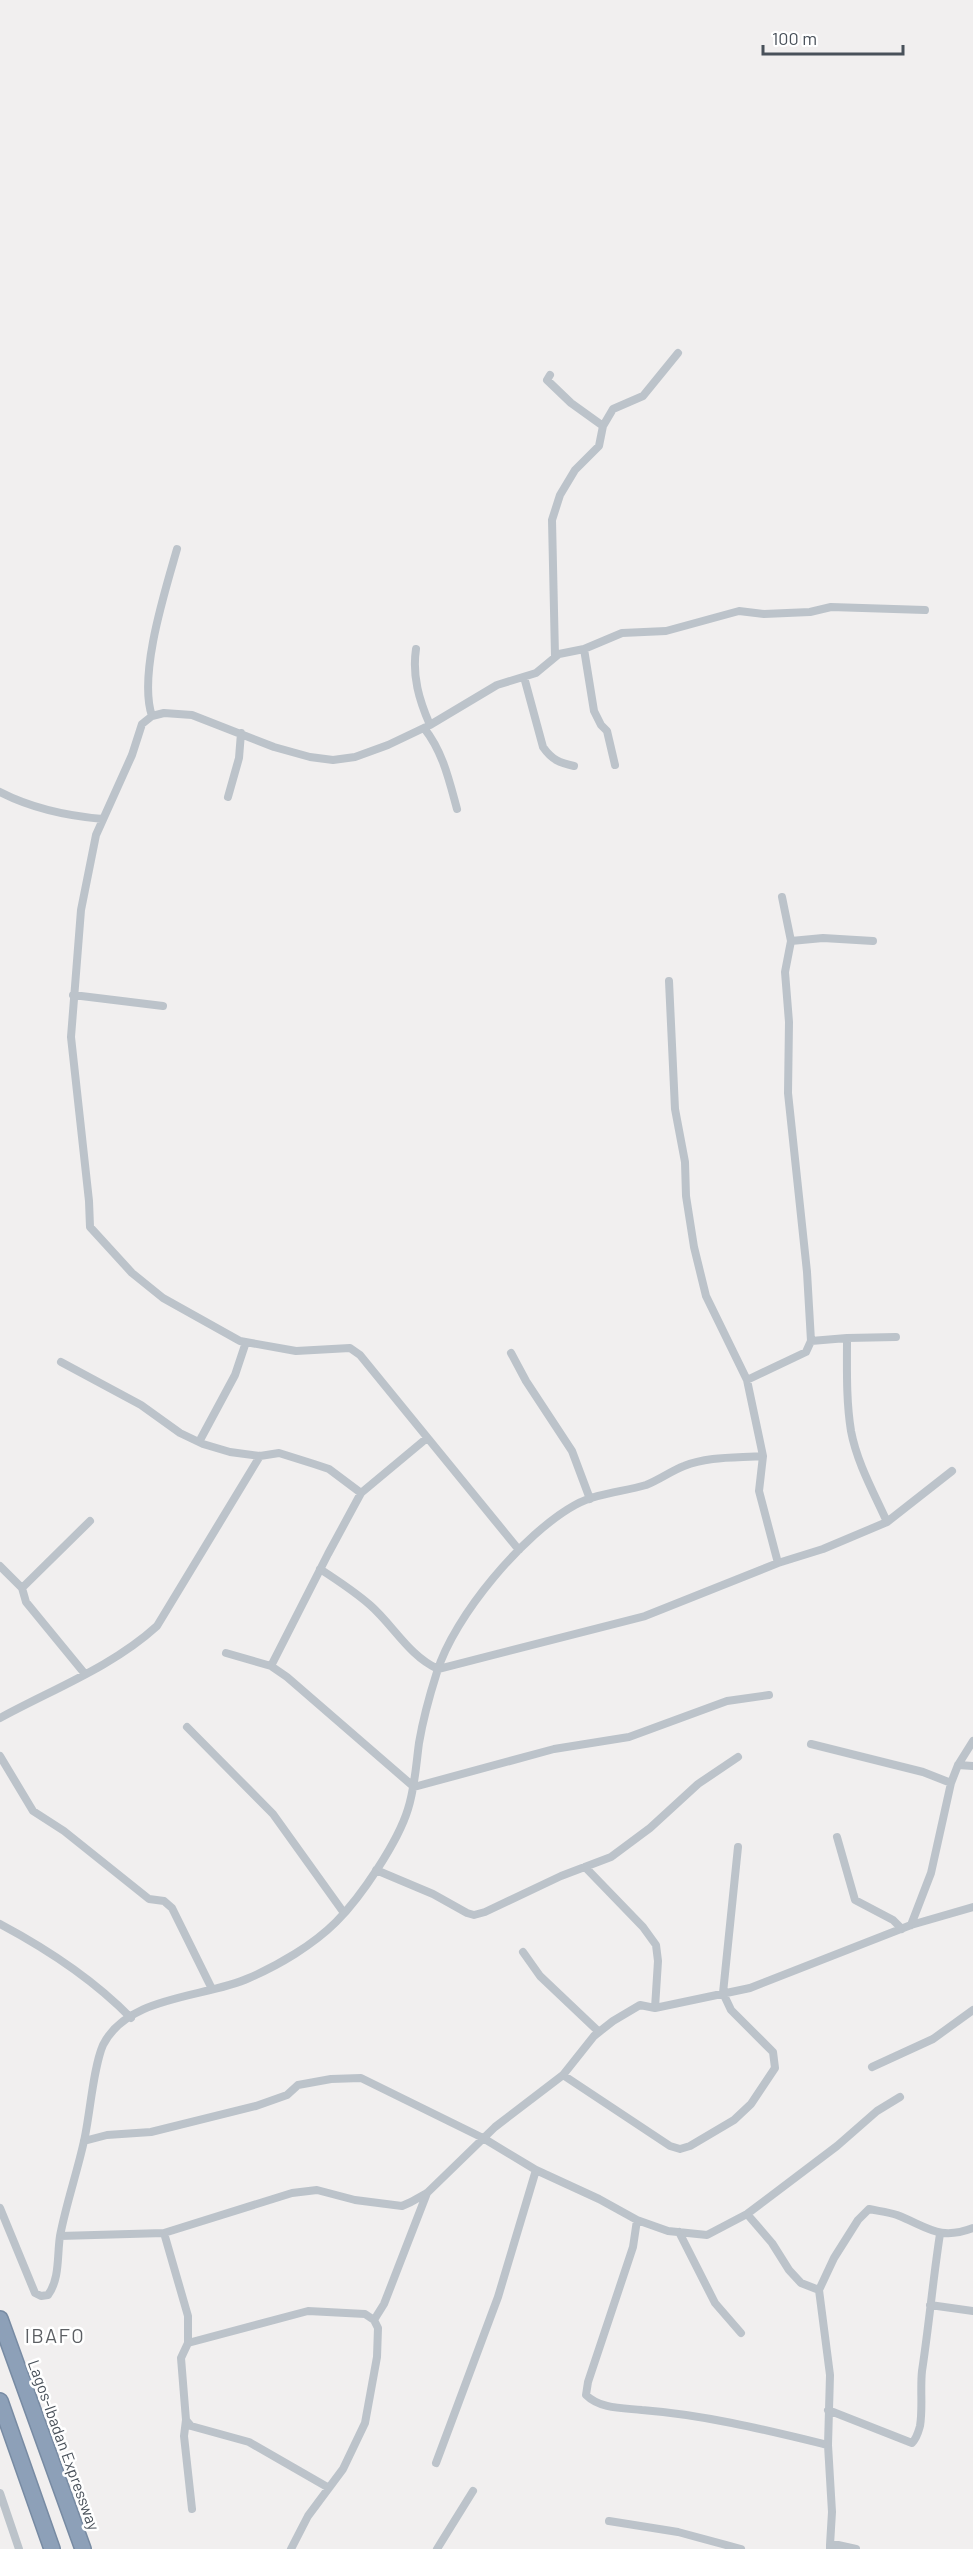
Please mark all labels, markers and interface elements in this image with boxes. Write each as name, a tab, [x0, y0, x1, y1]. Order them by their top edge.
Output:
scale bar	[763, 18, 902, 56]
text: 100 m	[772, 27, 817, 49]
district label: IBAFO	[25, 2323, 85, 2347]
street label: Lagos-Ibadan Expressway	[25, 2357, 104, 2533]

